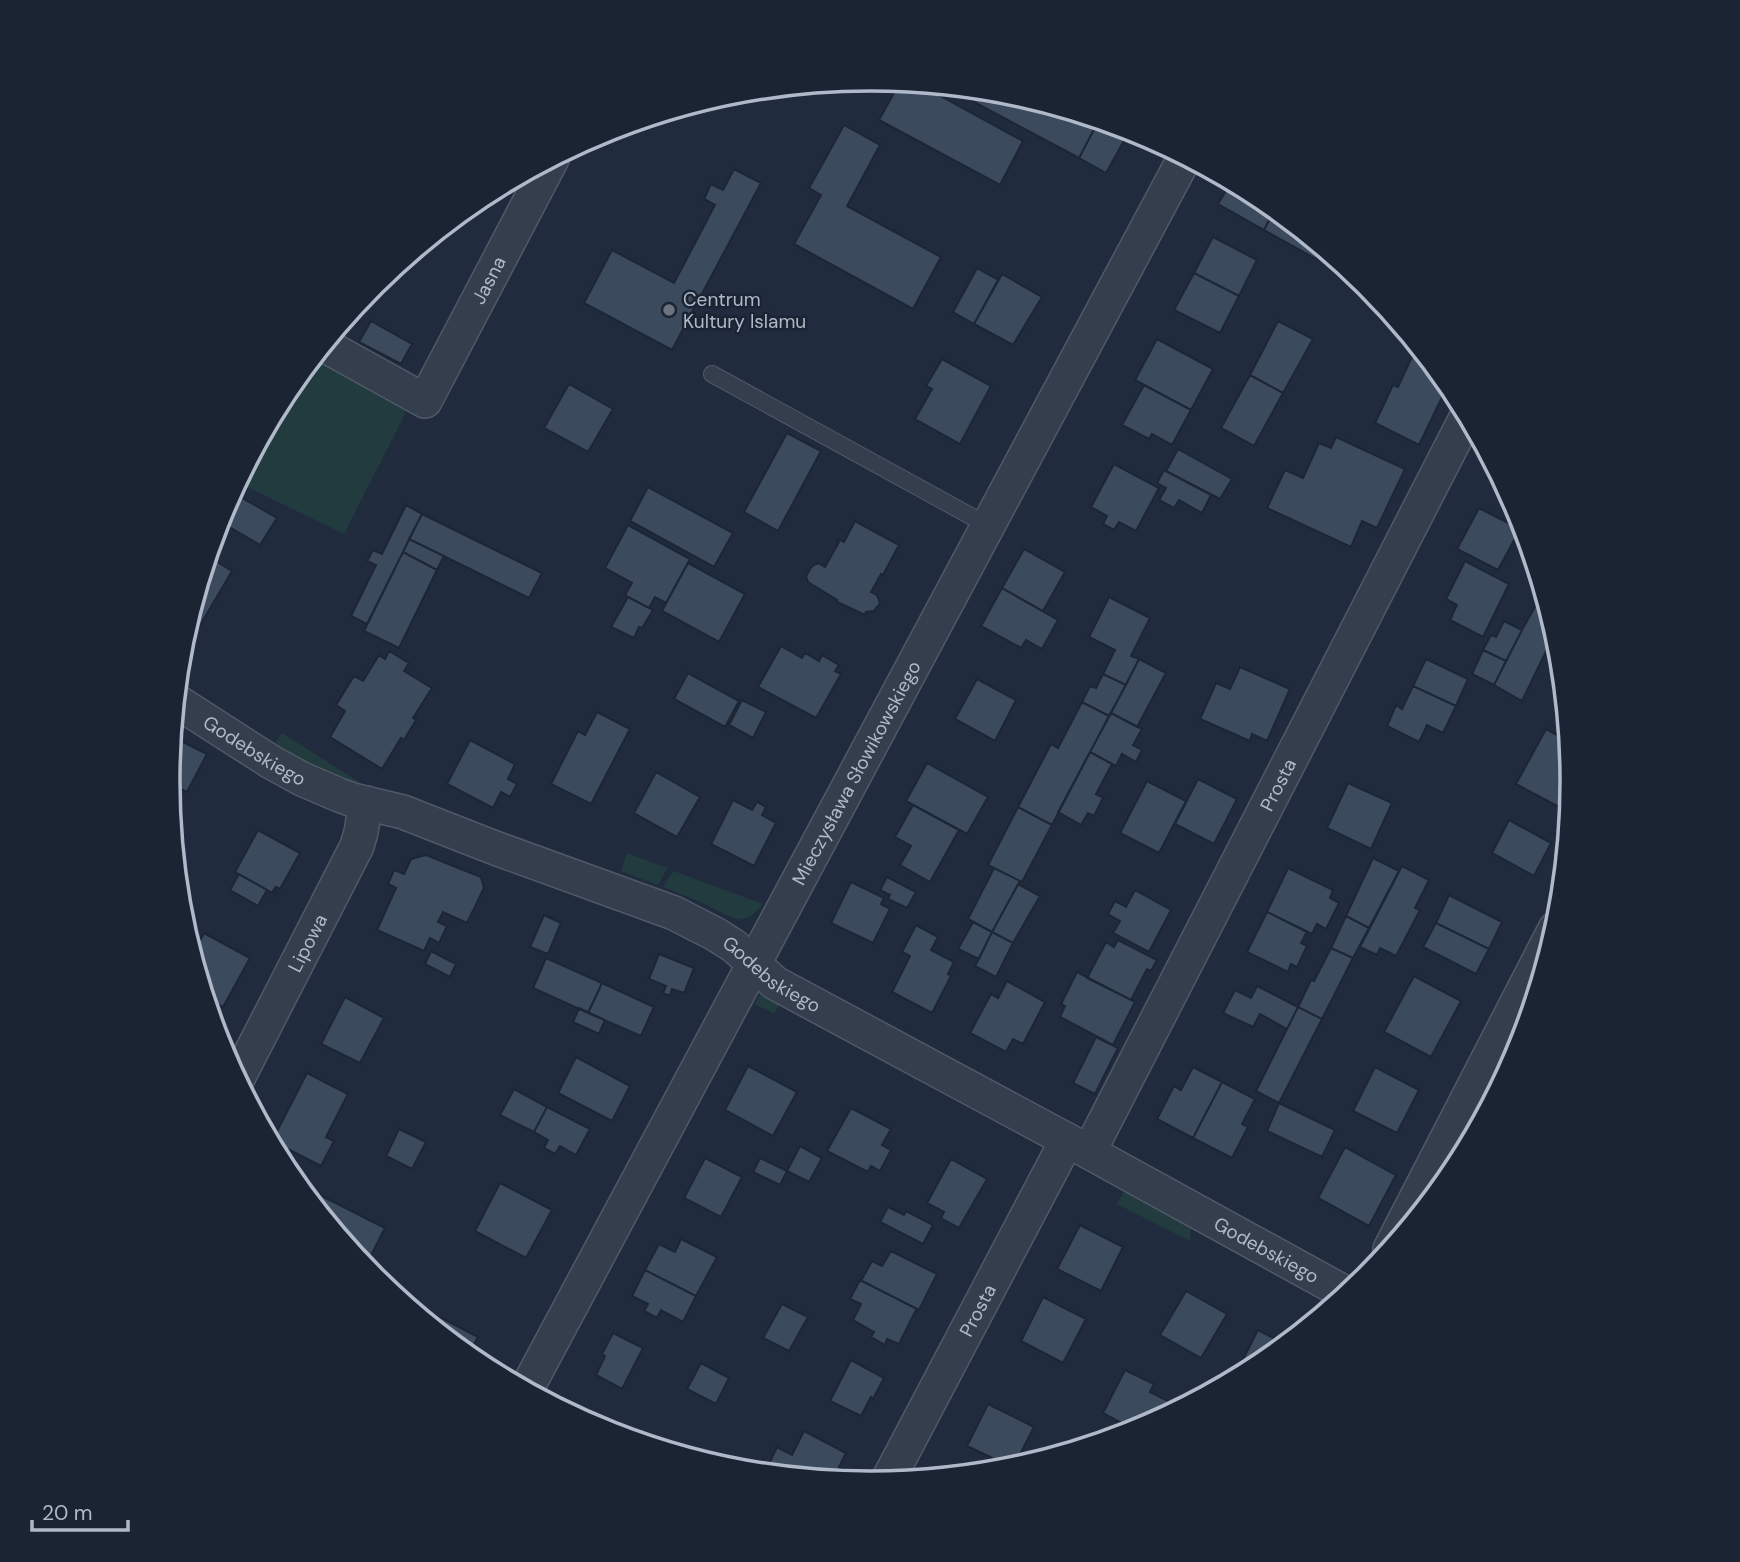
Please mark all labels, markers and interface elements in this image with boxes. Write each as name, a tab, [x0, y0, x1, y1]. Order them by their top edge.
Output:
street label: Jasna	[466, 252, 512, 309]
place label: Centrum Kultury Islamu	[683, 287, 806, 334]
marker: Centrum Kultury Islamu	[661, 302, 677, 318]
street label: Mieczysława Słowikowskiego	[786, 656, 927, 889]
street label: Godebskiego	[198, 710, 310, 792]
street label: Prosta	[1254, 754, 1302, 815]
street label: Lipowa	[282, 910, 333, 976]
street label: Godebskiego	[718, 930, 825, 1018]
street label: Godebskiego	[1209, 1211, 1323, 1289]
street label: Prosta	[954, 1280, 1002, 1341]
scale bar	[32, 1488, 128, 1532]
text: 20 m	[42, 1499, 93, 1527]

